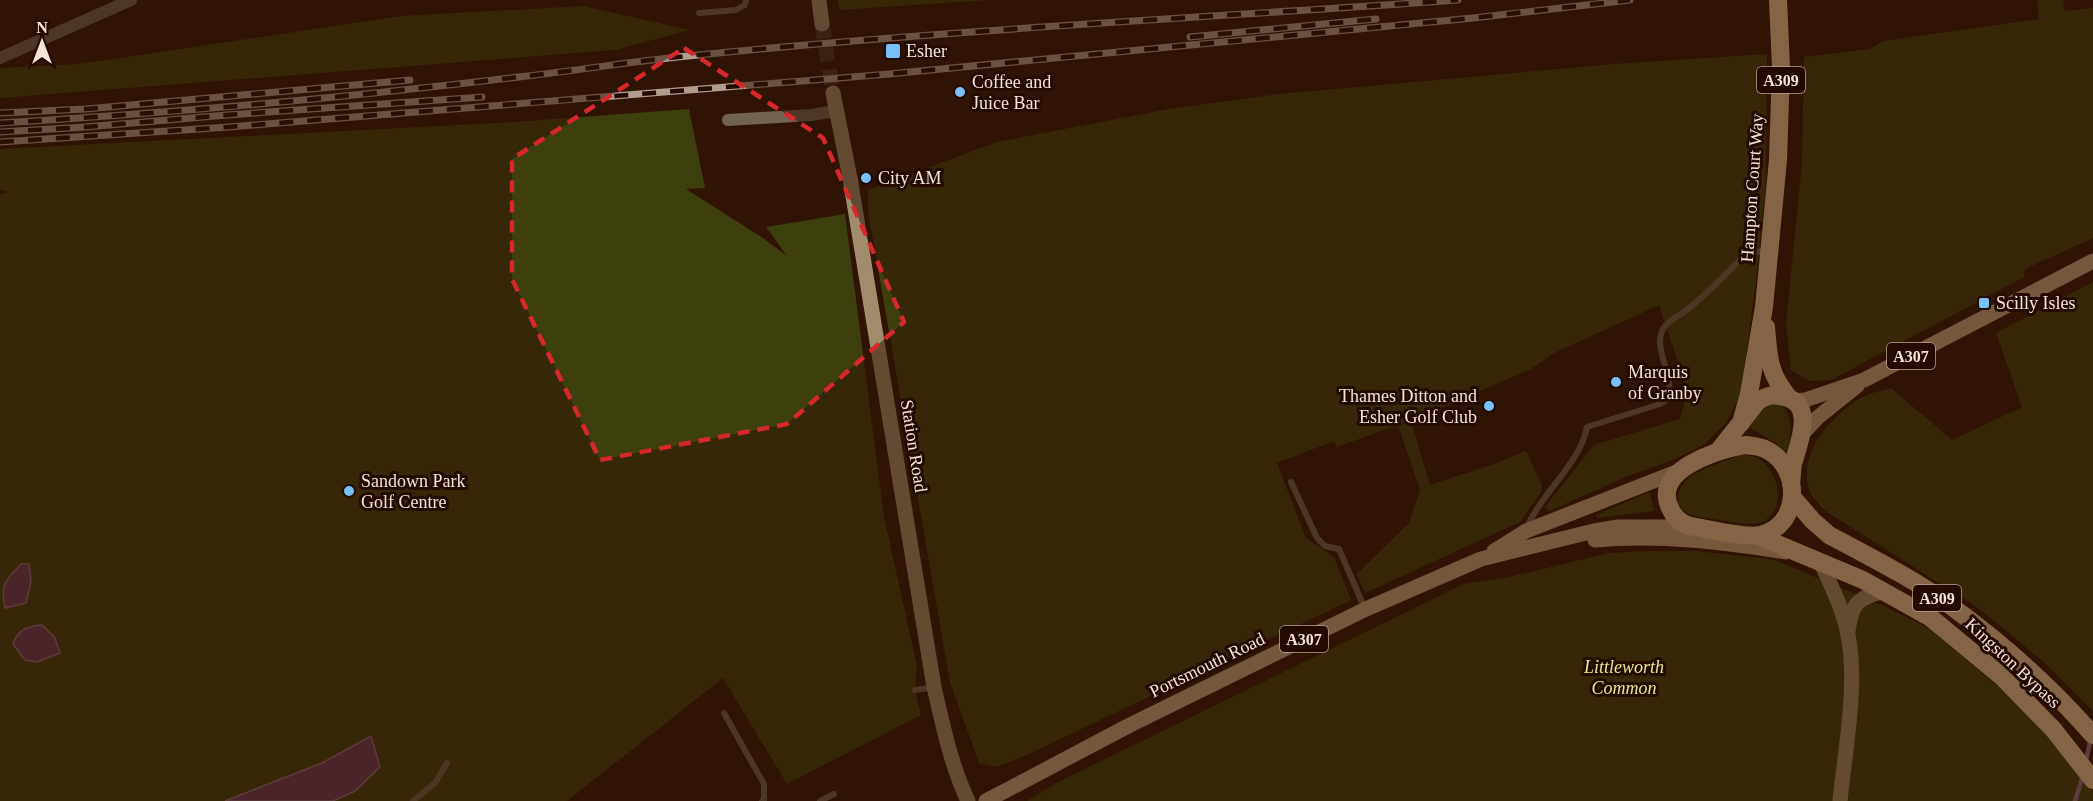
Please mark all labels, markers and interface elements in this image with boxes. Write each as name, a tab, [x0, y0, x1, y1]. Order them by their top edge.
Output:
north arrow	[12, 12, 72, 72]
text: N	[36, 19, 48, 36]
place label: Esher	[906, 41, 947, 61]
marker: Esher	[884, 42, 902, 60]
road number: A309	[1757, 67, 1805, 93]
place label: Coffee and Juice Bar	[972, 72, 1051, 113]
marker: Coffee and Juice Bar	[953, 85, 967, 99]
street label: Hampton Court Way	[1737, 113, 1767, 263]
place label: City AM	[878, 168, 942, 188]
marker: City AM	[859, 171, 873, 185]
place label: Scilly Isles	[1996, 293, 2076, 313]
marker: Scilly Isles	[1977, 296, 1991, 310]
road number: A307	[1887, 343, 1935, 369]
place label: Marquis of Granby	[1628, 362, 1701, 403]
marker: Marquis of Granby	[1609, 375, 1623, 389]
place label: Thames Ditton and Esher Golf Club	[1339, 386, 1477, 427]
street label: Station Road	[897, 398, 931, 494]
marker: Thames Ditton and Esher Golf Club	[1482, 399, 1496, 413]
place label: Sandown Park Golf Centre	[361, 471, 466, 512]
marker: Sandown Park Golf Centre	[342, 484, 356, 498]
road number: A309	[1913, 585, 1961, 611]
street label: Kingston Bypass	[1961, 614, 2065, 712]
road number: A307	[1280, 626, 1328, 652]
street label: Portsmouth Road	[1146, 629, 1268, 701]
park label: Littleworth Common	[1583, 657, 1664, 698]

